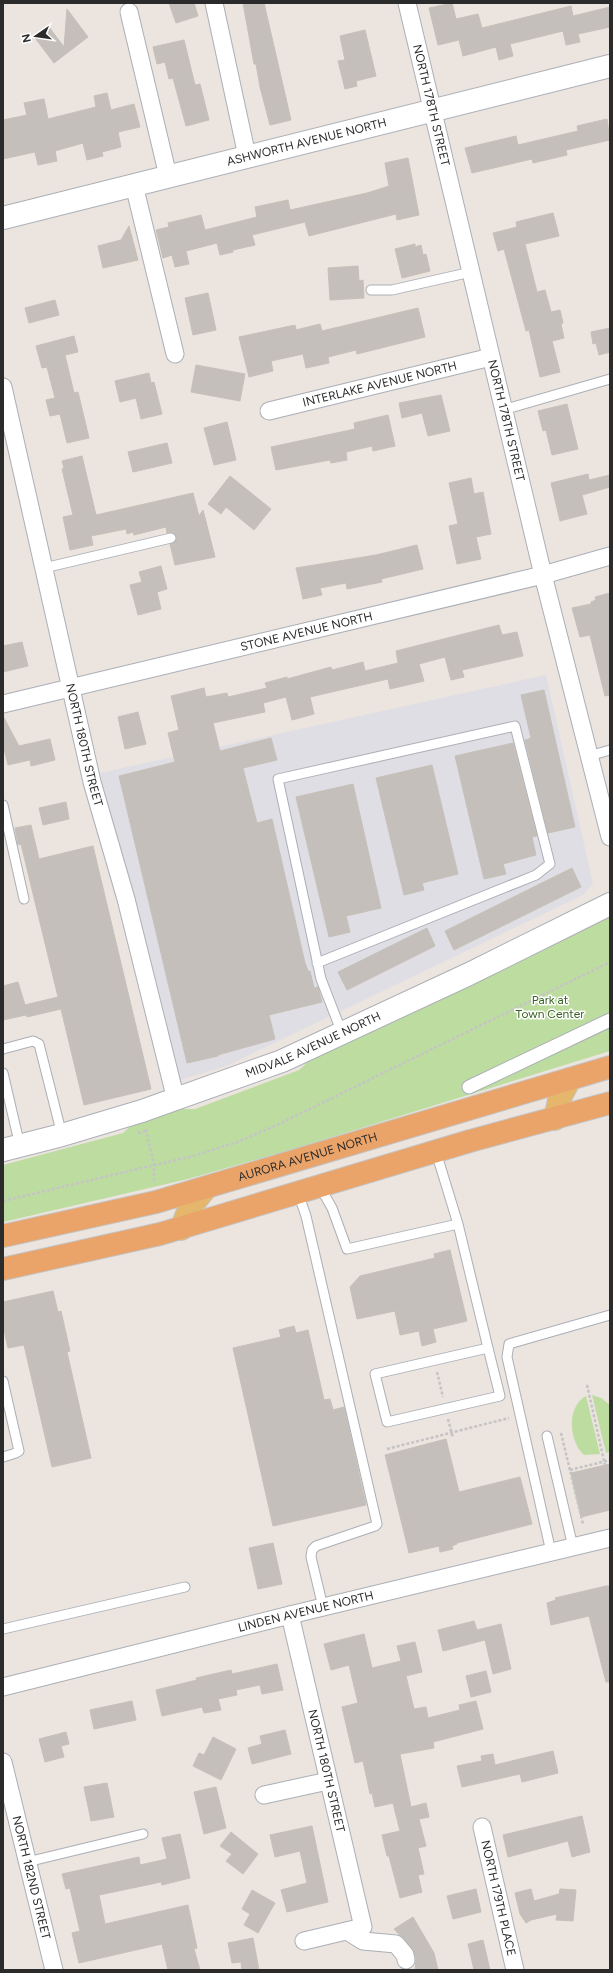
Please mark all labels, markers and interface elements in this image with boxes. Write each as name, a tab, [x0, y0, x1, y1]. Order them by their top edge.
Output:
north arrow	[16, 16, 56, 56]
text: N	[19, 33, 34, 44]
street label: NORTH 178TH STREET	[410, 43, 453, 168]
street label: ASHWORTH AVENUE NORTH	[225, 115, 388, 169]
street label: NORTH 178TH STREET	[485, 358, 528, 483]
street label: INTERLAKE AVENUE NORTH	[301, 359, 458, 410]
street label: STONE AVENUE NORTH	[239, 609, 374, 654]
street label: NORTH 180TH STREET	[63, 682, 106, 808]
park label: Park at Town Center	[516, 993, 584, 1021]
street label: MIDVALE AVENUE NORTH	[244, 1009, 383, 1080]
street label: AURORA AVENUE NORTH	[236, 1130, 379, 1184]
street label: LINDEN AVENUE NORTH	[236, 1588, 375, 1635]
street label: NORTH 180TH STREET	[305, 1708, 348, 1834]
street label: NORTH 182ND STREET	[9, 1814, 53, 1941]
street label: NORTH 179TH PLACE	[478, 1839, 519, 1957]

